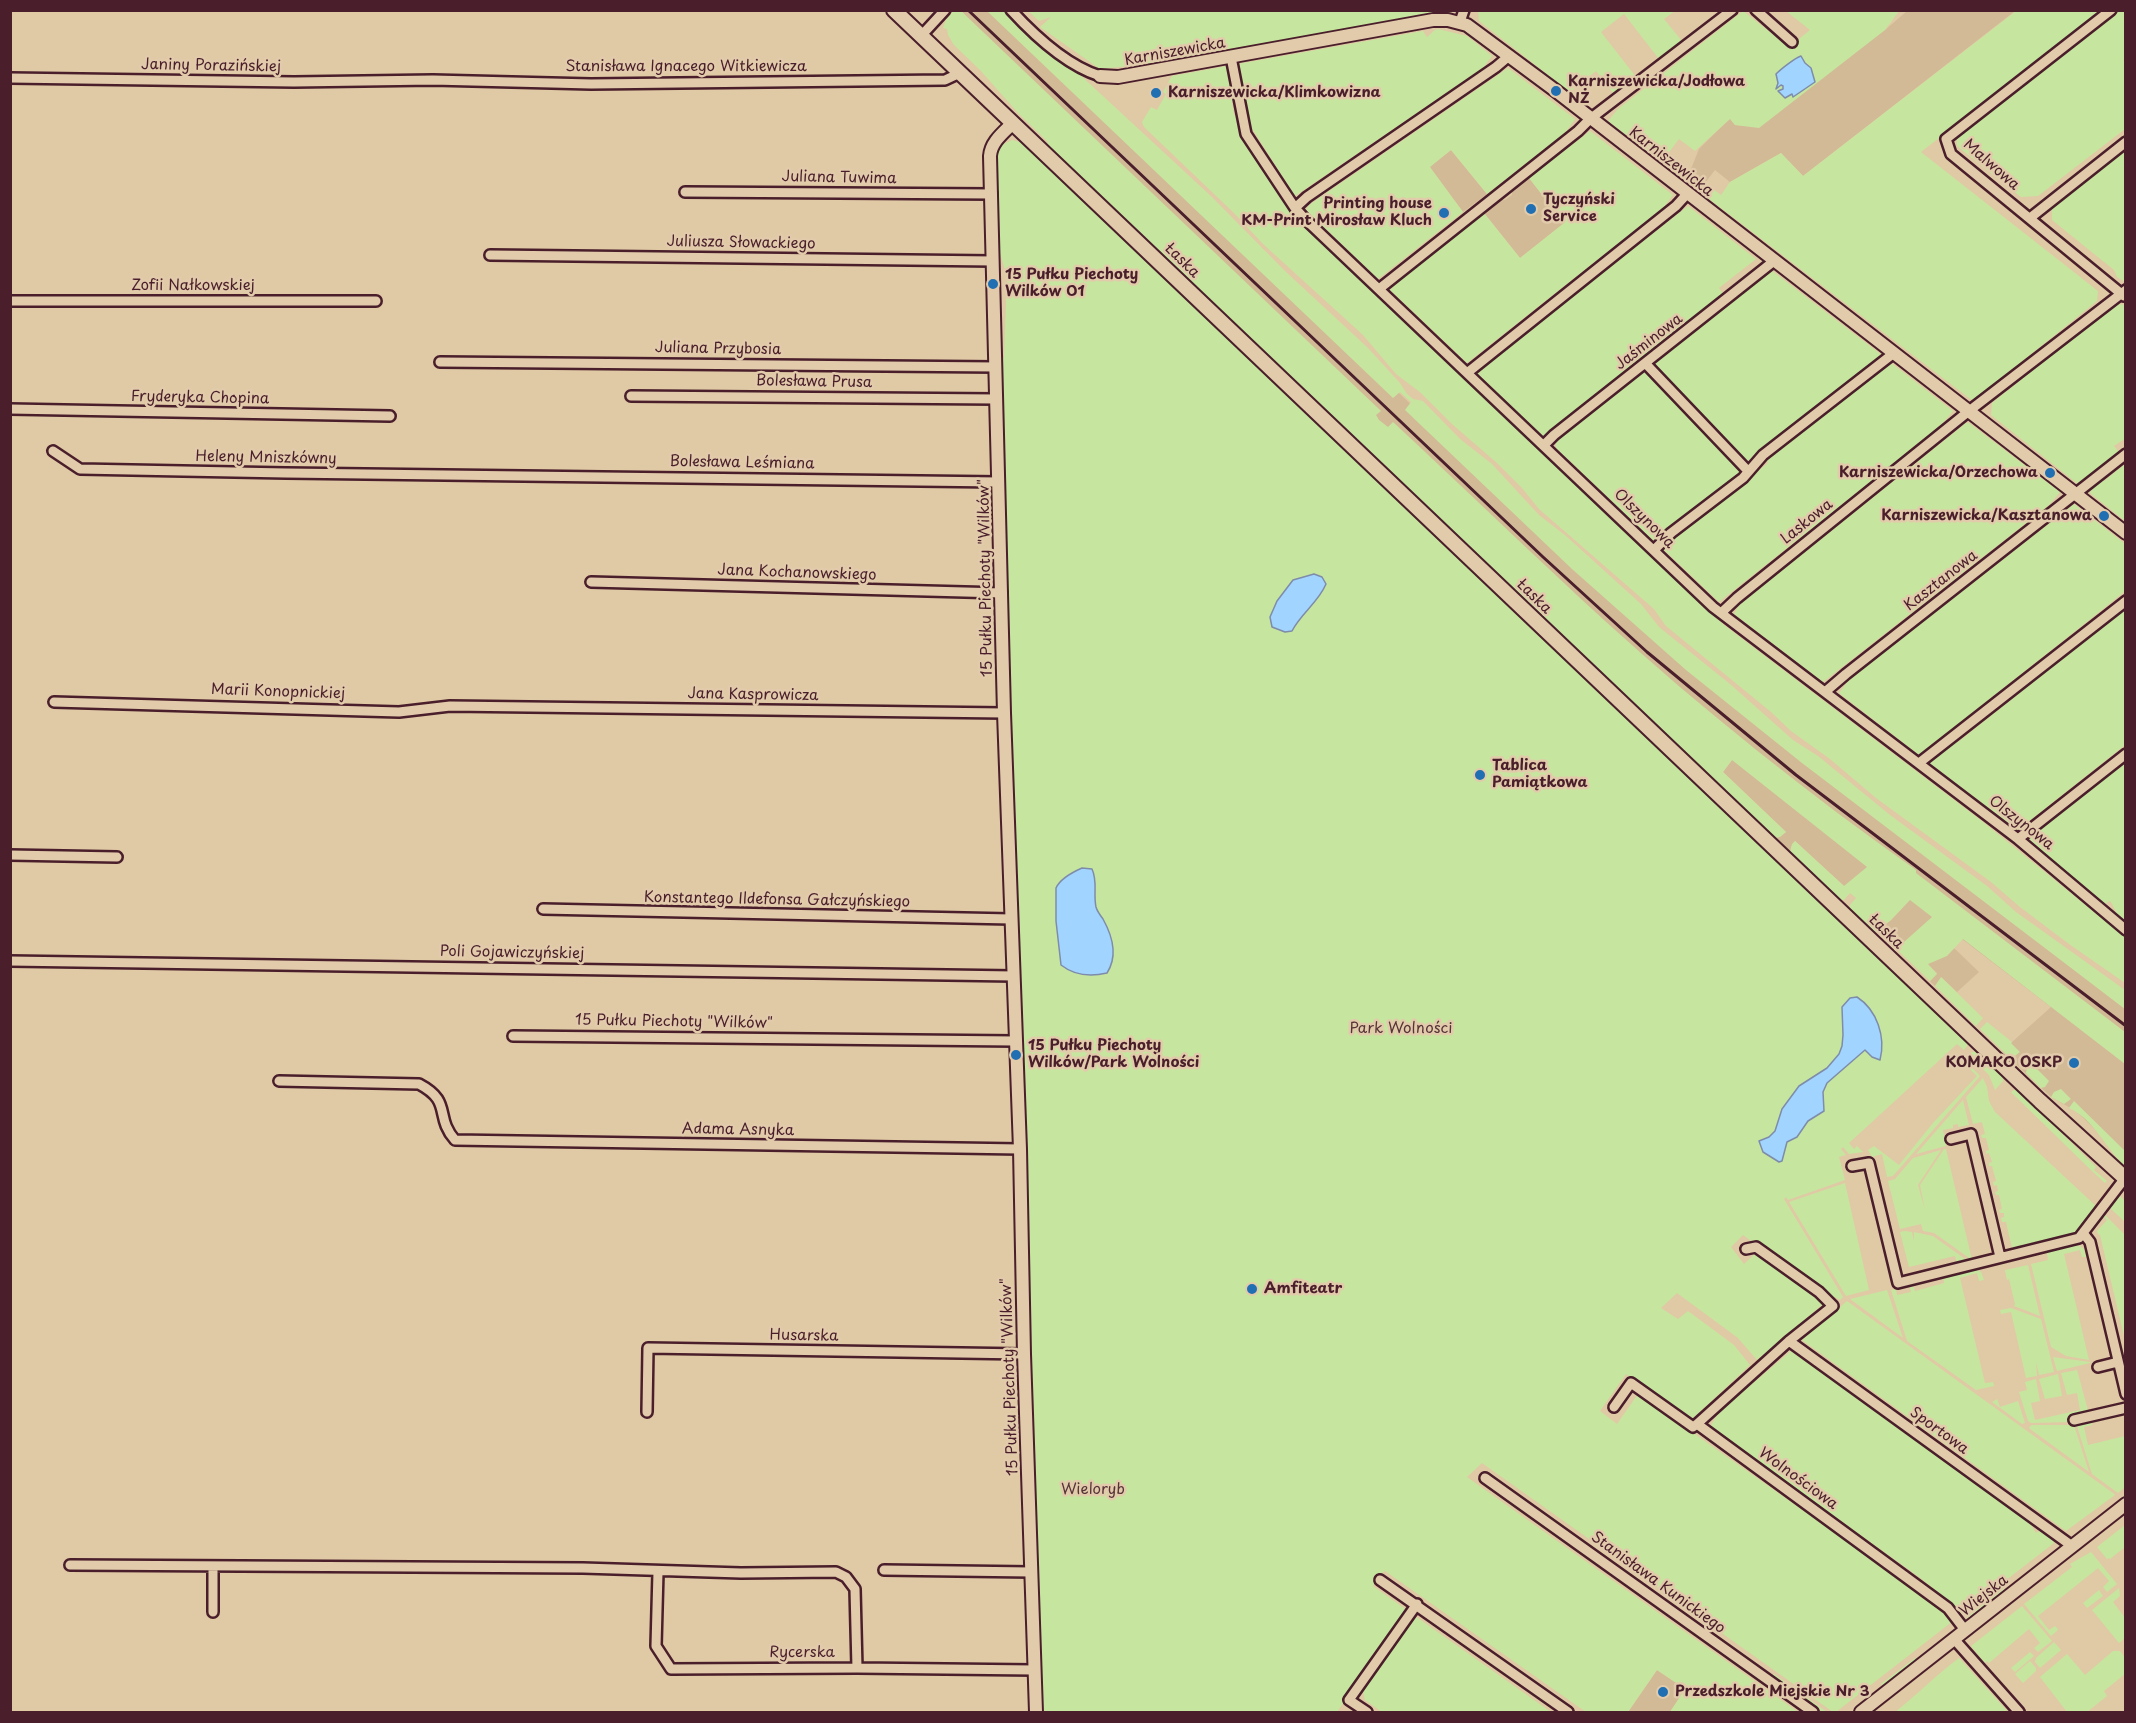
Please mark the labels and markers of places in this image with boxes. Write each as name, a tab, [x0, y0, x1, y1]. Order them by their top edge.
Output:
place label: Karniszewicka/Jodłowa NŻ	[1568, 73, 1745, 108]
place label: Karniszewicka/Klimkowizna	[1168, 84, 1381, 102]
marker: Karniszewicka/Jodłowa NŻ	[1549, 84, 1563, 98]
marker: Karniszewicka/Klimkowizna	[1149, 86, 1163, 100]
place label: Tyczyński Service	[1543, 191, 1615, 226]
place label: Printing house KM-Print Mirosław Kluch	[1241, 195, 1432, 230]
marker: Tyczyński Service	[1524, 202, 1538, 216]
marker: Printing house KM-Print Mirosław Kluch	[1437, 206, 1451, 220]
place label: 15 Pułku Piechoty Wilków 01	[1005, 266, 1138, 301]
marker: 15 Pułku Piechoty Wilków 01	[986, 277, 1000, 291]
place label: Karniszewicka/Orzechowa	[1839, 464, 2038, 482]
marker: Karniszewicka/Orzechowa	[2043, 466, 2057, 480]
place label: Karniszewicka/Kasztanowa	[1881, 507, 2092, 525]
marker: Karniszewicka/Kasztanowa	[2097, 509, 2111, 523]
place label: Tablica Pamiątkowa	[1492, 757, 1588, 792]
marker: Tablica Pamiątkowa	[1473, 768, 1487, 782]
place label: 15 Pułku Piechoty Wilków/Park Wolności	[1028, 1037, 1199, 1072]
marker: 15 Pułku Piechoty Wilków/Park Wolności	[1009, 1048, 1023, 1062]
place label: KOMAKO OSKP	[1945, 1054, 2062, 1072]
marker: KOMAKO OSKP	[2067, 1056, 2081, 1070]
place label: Amfiteatr	[1264, 1280, 1342, 1298]
marker: Amfiteatr	[1245, 1282, 1259, 1296]
place label: Przedszkole Miejskie Nr 3	[1675, 1683, 1870, 1701]
marker: Przedszkole Miejskie Nr 3	[1656, 1685, 1670, 1699]

